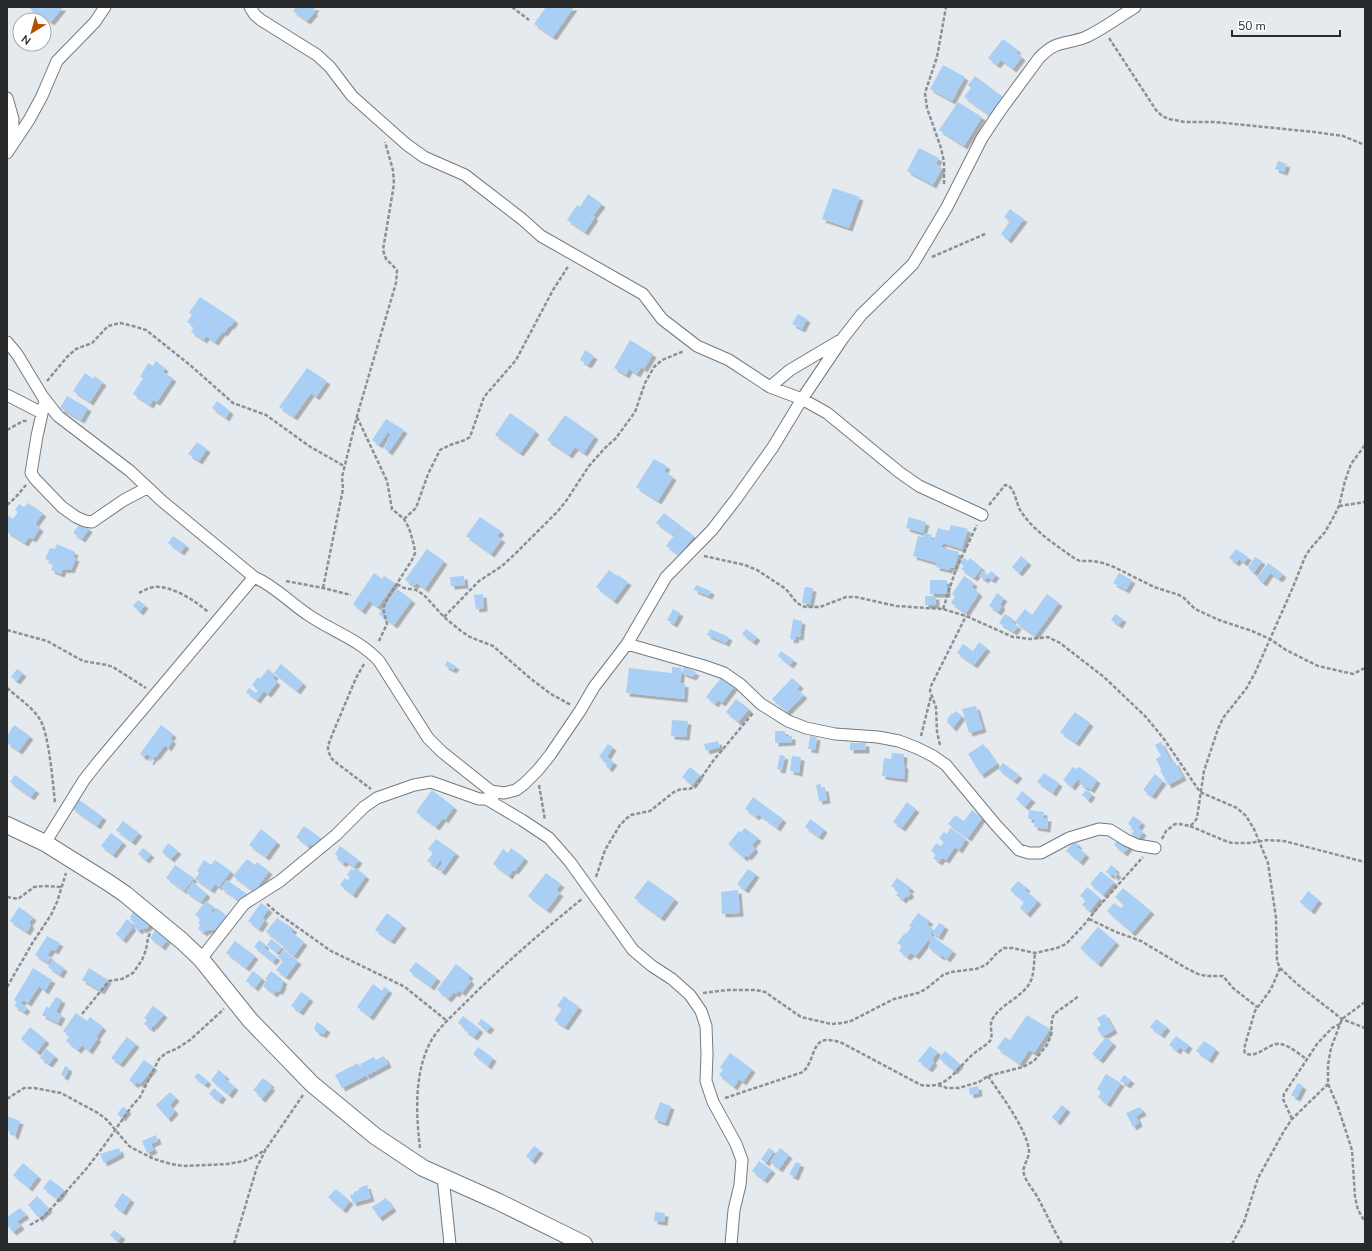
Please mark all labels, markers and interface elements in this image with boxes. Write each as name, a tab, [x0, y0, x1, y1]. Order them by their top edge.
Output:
north arrow	[12, 12, 52, 52]
scale bar	[1232, 12, 1340, 38]
text: 50 m	[1238, 18, 1266, 34]
text: N	[18, 31, 34, 48]

